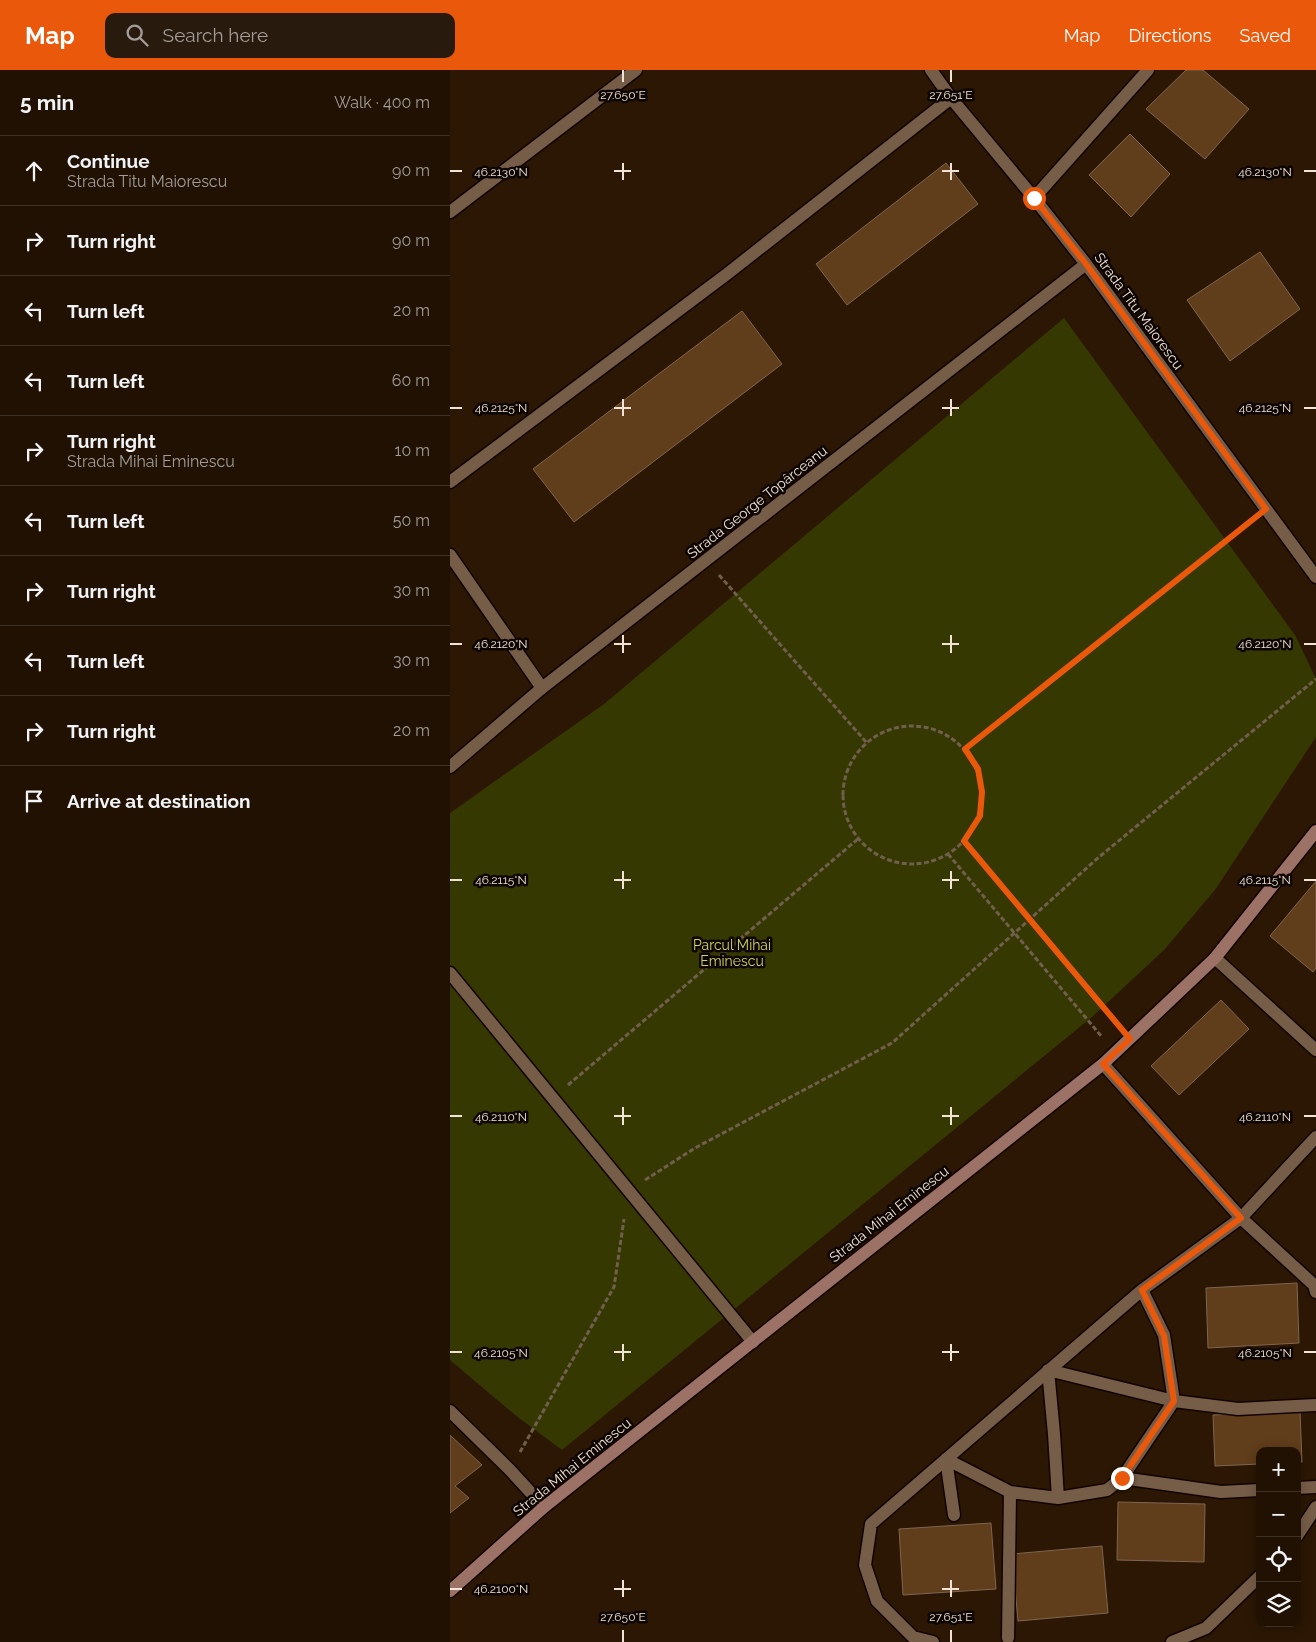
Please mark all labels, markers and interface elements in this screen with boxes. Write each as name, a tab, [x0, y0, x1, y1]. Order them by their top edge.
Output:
search box	[105, 13, 455, 58]
text: Map	[25, 21, 75, 50]
icon: search	[123, 21, 151, 49]
text: Search here	[163, 24, 268, 46]
text: Map	[1064, 25, 1100, 46]
text: Directions	[1128, 25, 1212, 46]
text: Saved	[1240, 25, 1291, 46]
text: 27.650°E	[600, 88, 646, 102]
text: 27.651°E	[929, 88, 973, 102]
text: 5 min	[20, 90, 74, 115]
text: Walk · 400 m	[334, 93, 430, 112]
text: Continue	[67, 150, 150, 172]
icon: ahead	[20, 157, 48, 185]
text: 90 m	[392, 161, 430, 180]
text: 46.2130°N	[474, 165, 528, 179]
text: 46.2130°N	[1238, 165, 1292, 179]
text: Strada Titu Maiorescu	[67, 172, 227, 191]
route start	[1023, 187, 1046, 210]
icon: right	[20, 227, 48, 255]
text: Turn right	[67, 230, 156, 252]
text: 90 m	[392, 231, 430, 250]
street label: Strada Titu Maiorescu	[1091, 250, 1187, 372]
icon: left	[20, 297, 48, 325]
text: Turn left	[67, 300, 144, 322]
text: 20 m	[393, 301, 430, 320]
icon: left	[20, 367, 48, 395]
text: Turn left	[67, 370, 144, 392]
text: 60 m	[392, 371, 430, 390]
text: 46.2125°N	[475, 401, 527, 415]
text: 46.2125°N	[1239, 401, 1291, 415]
text: Turn right	[67, 430, 156, 452]
icon: right	[20, 437, 48, 465]
text: 10 m	[395, 441, 430, 460]
street label: Strada George Topârceanu	[684, 442, 830, 562]
text: Strada Mihai Eminescu	[67, 452, 235, 471]
icon: left	[20, 507, 48, 535]
text: Turn left	[67, 510, 144, 532]
text: 50 m	[393, 511, 430, 530]
icon: right	[20, 577, 48, 605]
text: Turn right	[67, 580, 156, 602]
text: 30 m	[393, 581, 430, 600]
text: 46.2120°N	[474, 637, 528, 651]
text: 46.2120°N	[1238, 637, 1292, 651]
icon: left	[20, 647, 48, 675]
text: Turn left	[67, 650, 144, 672]
text: 30 m	[393, 651, 430, 670]
icon: right	[20, 717, 48, 745]
text: Turn right	[67, 720, 156, 742]
text: 20 m	[393, 721, 430, 740]
icon: arrive	[20, 787, 48, 815]
text: Arrive at destination	[67, 790, 251, 812]
text: 46.2115°N	[475, 873, 527, 887]
text: 46.2115°N	[1239, 873, 1291, 887]
park label: Parcul Mihai Eminescu	[693, 937, 771, 969]
text: 46.2110°N	[475, 1110, 527, 1124]
text: 46.2110°N	[1239, 1110, 1291, 1124]
street label: Strada Mihai Eminescu	[826, 1163, 952, 1265]
text: 46.2105°N	[474, 1346, 528, 1360]
text: 46.2105°N	[1238, 1346, 1292, 1360]
street label: Strada Mihai Eminescu	[510, 1415, 634, 1519]
map controls	[1256, 1447, 1301, 1627]
button: +	[1256, 1447, 1301, 1492]
route end	[1111, 1467, 1134, 1490]
button: −	[1256, 1492, 1301, 1537]
button: locate	[1256, 1537, 1301, 1582]
text: 46.2100°N	[474, 1582, 528, 1596]
button: layers	[1256, 1582, 1301, 1627]
text: 27.650°E	[600, 1610, 646, 1624]
text: 27.651°E	[929, 1610, 973, 1624]

